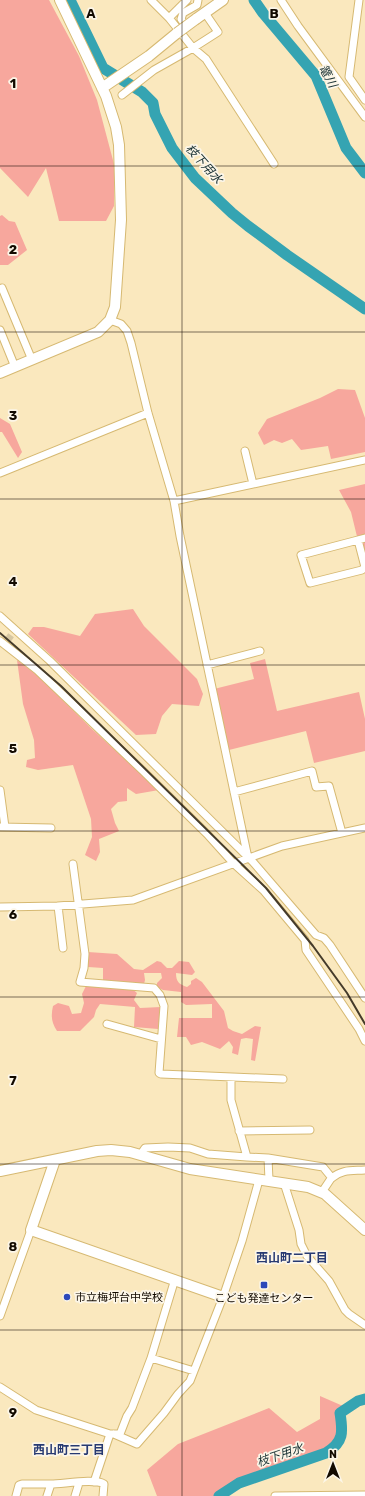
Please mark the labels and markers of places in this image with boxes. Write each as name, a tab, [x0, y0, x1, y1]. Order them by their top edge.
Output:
marker: こども発達センター	[259, 1280, 269, 1290]
place label: 市立梅坪台中学校	[75, 1291, 163, 1304]
marker: 市立梅坪台中学校	[62, 1292, 72, 1302]
place label: こども発達センター	[215, 1292, 314, 1305]

